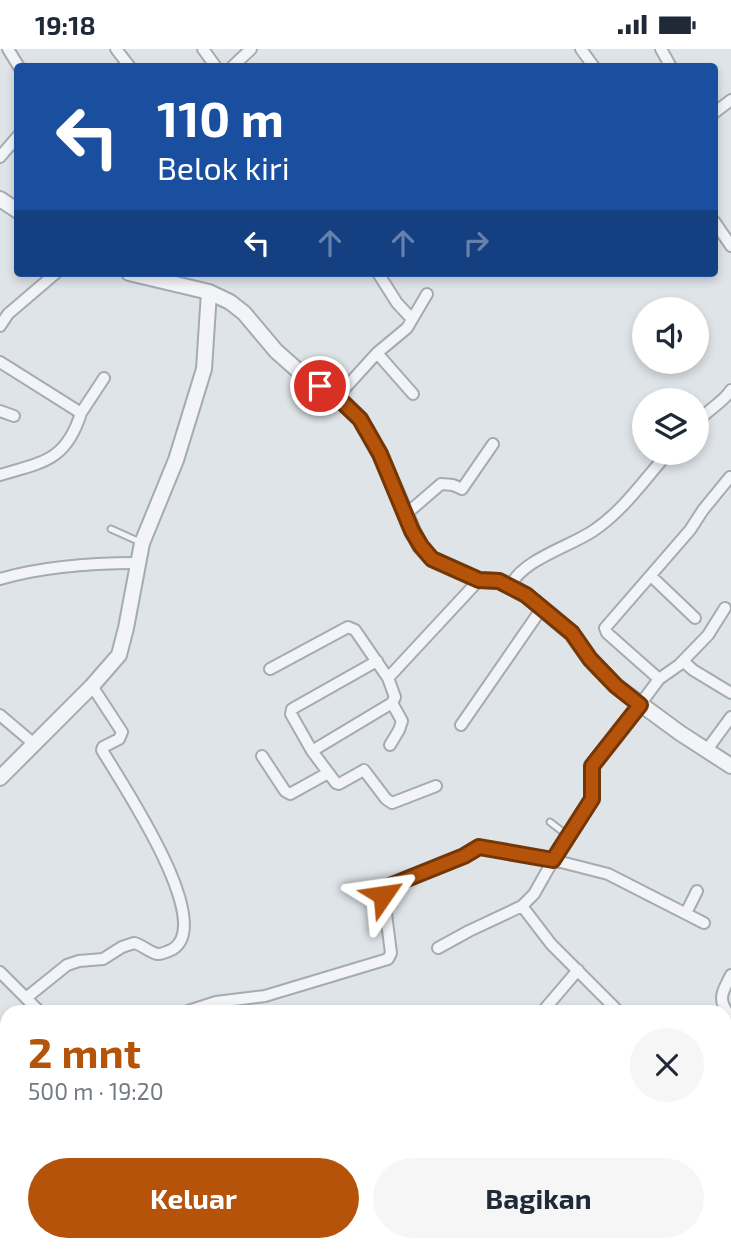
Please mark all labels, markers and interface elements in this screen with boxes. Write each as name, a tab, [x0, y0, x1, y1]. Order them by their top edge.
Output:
text: 19:18	[35, 9, 96, 40]
text: 110 m	[157, 88, 284, 147]
icon: left	[42, 91, 133, 182]
text: Belok kiri	[157, 148, 290, 186]
icon: left	[238, 224, 276, 262]
icon: ahead	[311, 224, 349, 262]
icon: ahead	[384, 224, 422, 262]
icon: right	[457, 224, 495, 262]
map controls	[632, 297, 709, 465]
button: sound	[632, 297, 709, 374]
pin	[290, 356, 350, 416]
icon: arrive	[301, 367, 339, 405]
button: layers	[632, 388, 709, 465]
position arrow	[346, 858, 420, 932]
text: 2 mnt	[28, 1026, 141, 1076]
button: close	[630, 1028, 704, 1102]
text: 500 m · 19:20	[28, 1077, 164, 1105]
button: Keluar	[28, 1158, 359, 1238]
button: Bagikan	[373, 1158, 704, 1238]

